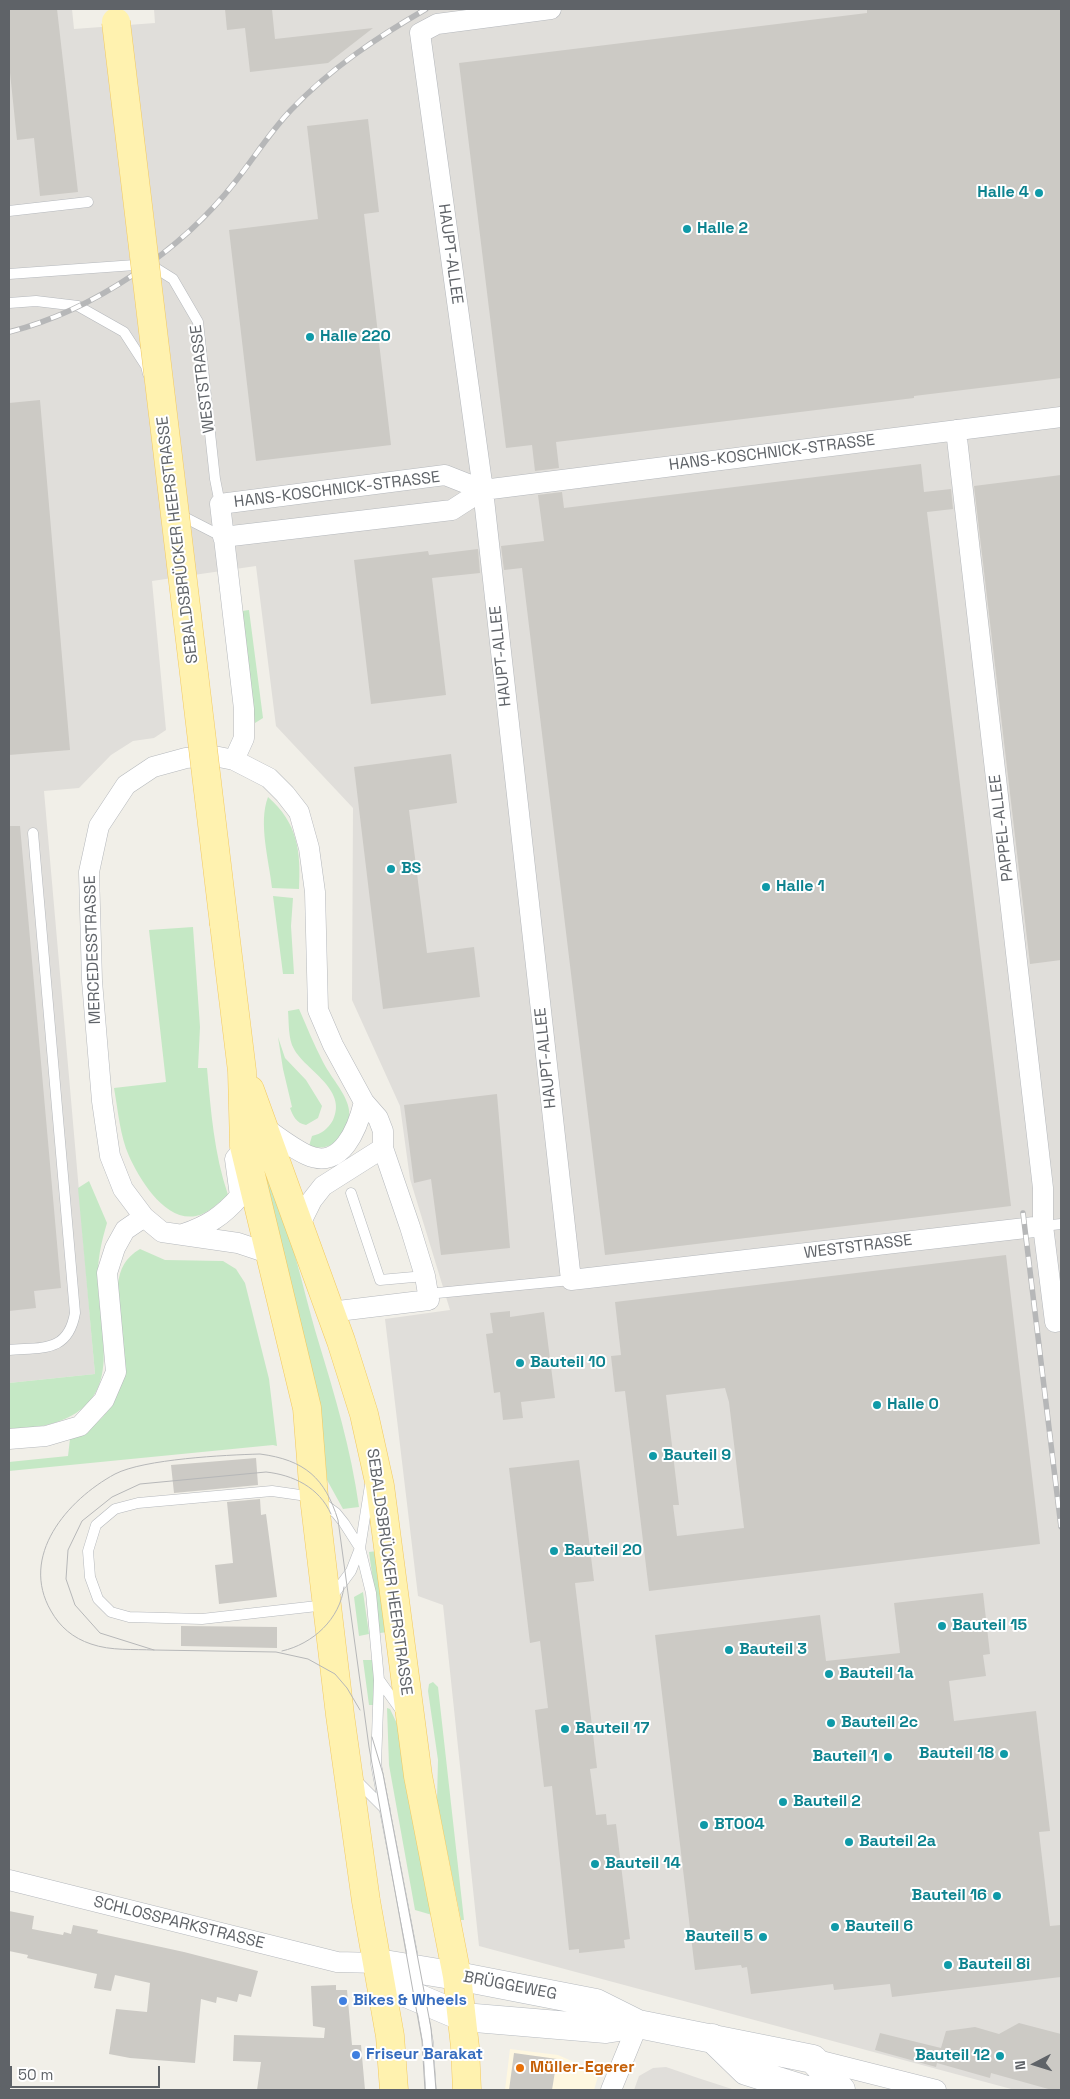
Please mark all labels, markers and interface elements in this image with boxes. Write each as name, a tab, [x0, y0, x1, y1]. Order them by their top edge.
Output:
place label: Halle 4	[977, 183, 1029, 203]
marker: Halle 4	[1033, 187, 1045, 199]
street label: HAUPT-ALLEE	[433, 203, 467, 305]
place label: Halle 2	[697, 219, 748, 239]
marker: Halle 2	[681, 223, 693, 235]
street label: WESTSTRASSE	[187, 324, 219, 434]
place label: Halle 220	[320, 327, 391, 347]
marker: Halle 220	[304, 331, 316, 343]
street label: SEBALDSBRÜCKER HEERSTRASSE	[153, 415, 203, 665]
street label: HANS-KOSCHNICK-STRASSE	[668, 431, 876, 475]
street label: HANS-KOSCHNICK-STRASSE	[233, 468, 441, 512]
street label: HAUPT-ALLEE	[486, 605, 516, 707]
street label: PAPPEL-ALLEE	[986, 773, 1018, 883]
place label: BS	[401, 859, 421, 879]
marker: BS	[385, 863, 397, 875]
street label: MERCEDESSTRASSE	[81, 875, 105, 1025]
place label: Halle 1	[776, 877, 825, 897]
marker: Halle 1	[760, 881, 772, 893]
street label: HAUPT-ALLEE	[531, 1007, 561, 1109]
street label: WESTSTRASSE	[803, 1231, 913, 1263]
place label: Bauteil 10	[530, 1353, 606, 1373]
marker: Bauteil 10	[514, 1357, 526, 1369]
place label: Halle 0	[887, 1395, 939, 1415]
marker: Halle 0	[871, 1399, 883, 1411]
place label: Bauteil 9	[663, 1446, 731, 1466]
street label: SEBALDSBRÜCKER HEERSTRASSE	[362, 1447, 416, 1697]
marker: Bauteil 9	[647, 1450, 659, 1462]
place label: Bauteil 20	[564, 1541, 642, 1561]
marker: Bauteil 20	[548, 1545, 560, 1557]
place label: Bauteil 15	[952, 1616, 1027, 1636]
marker: Bauteil 15	[936, 1620, 948, 1632]
place label: Bauteil 3	[739, 1640, 807, 1660]
marker: Bauteil 3	[723, 1644, 735, 1656]
place label: Bauteil 1a	[839, 1664, 914, 1684]
marker: Bauteil 1a	[823, 1668, 835, 1680]
place label: Bauteil 2c	[841, 1713, 918, 1733]
marker: Bauteil 2c	[825, 1717, 837, 1729]
place label: Bauteil 17	[575, 1719, 649, 1739]
marker: Bauteil 17	[559, 1723, 571, 1735]
place label: Bauteil 18	[919, 1744, 994, 1764]
place label: Bauteil 1	[812, 1747, 878, 1767]
marker: Bauteil 18	[998, 1748, 1010, 1760]
marker: Bauteil 1	[882, 1751, 894, 1763]
place label: Bauteil 2	[793, 1792, 861, 1812]
marker: Bauteil 2	[777, 1796, 789, 1808]
place label: BT004	[714, 1815, 765, 1835]
marker: BT004	[698, 1819, 710, 1831]
place label: Bauteil 2a	[859, 1832, 936, 1852]
marker: Bauteil 2a	[843, 1836, 855, 1848]
place label: Bauteil 14	[605, 1854, 681, 1874]
marker: Bauteil 14	[589, 1858, 601, 1870]
place label: Bauteil 16	[912, 1886, 987, 1906]
marker: Bauteil 16	[991, 1890, 1003, 1902]
street label: SCHLOSSPARKSTRASSE	[92, 1892, 266, 1954]
place label: Bauteil 6	[845, 1917, 913, 1937]
marker: Bauteil 6	[829, 1921, 841, 1933]
place label: Bauteil 5	[685, 1927, 753, 1947]
marker: Bauteil 5	[757, 1931, 769, 1943]
place label: Bauteil 8i	[958, 1955, 1030, 1975]
marker: Bauteil 8i	[942, 1959, 954, 1971]
street label: BRÜGGEWEG	[462, 1968, 558, 2004]
place label: Bikes & Wheels	[353, 1991, 467, 2011]
marker: Bikes & Wheels	[337, 1995, 349, 2007]
north arrow	[1010, 2039, 1060, 2089]
place label: Friseur Barakat	[366, 2045, 483, 2065]
place label: Bauteil 12	[915, 2046, 990, 2066]
marker: Friseur Barakat	[350, 2049, 362, 2061]
marker: Bauteil 12	[994, 2050, 1006, 2062]
scale bar	[12, 2056, 162, 2088]
place label: Müller-Egerer	[530, 2058, 635, 2078]
text: N	[1011, 2060, 1029, 2071]
marker: Müller-Egerer	[514, 2062, 526, 2074]
text: 50 m	[18, 2065, 53, 2084]

